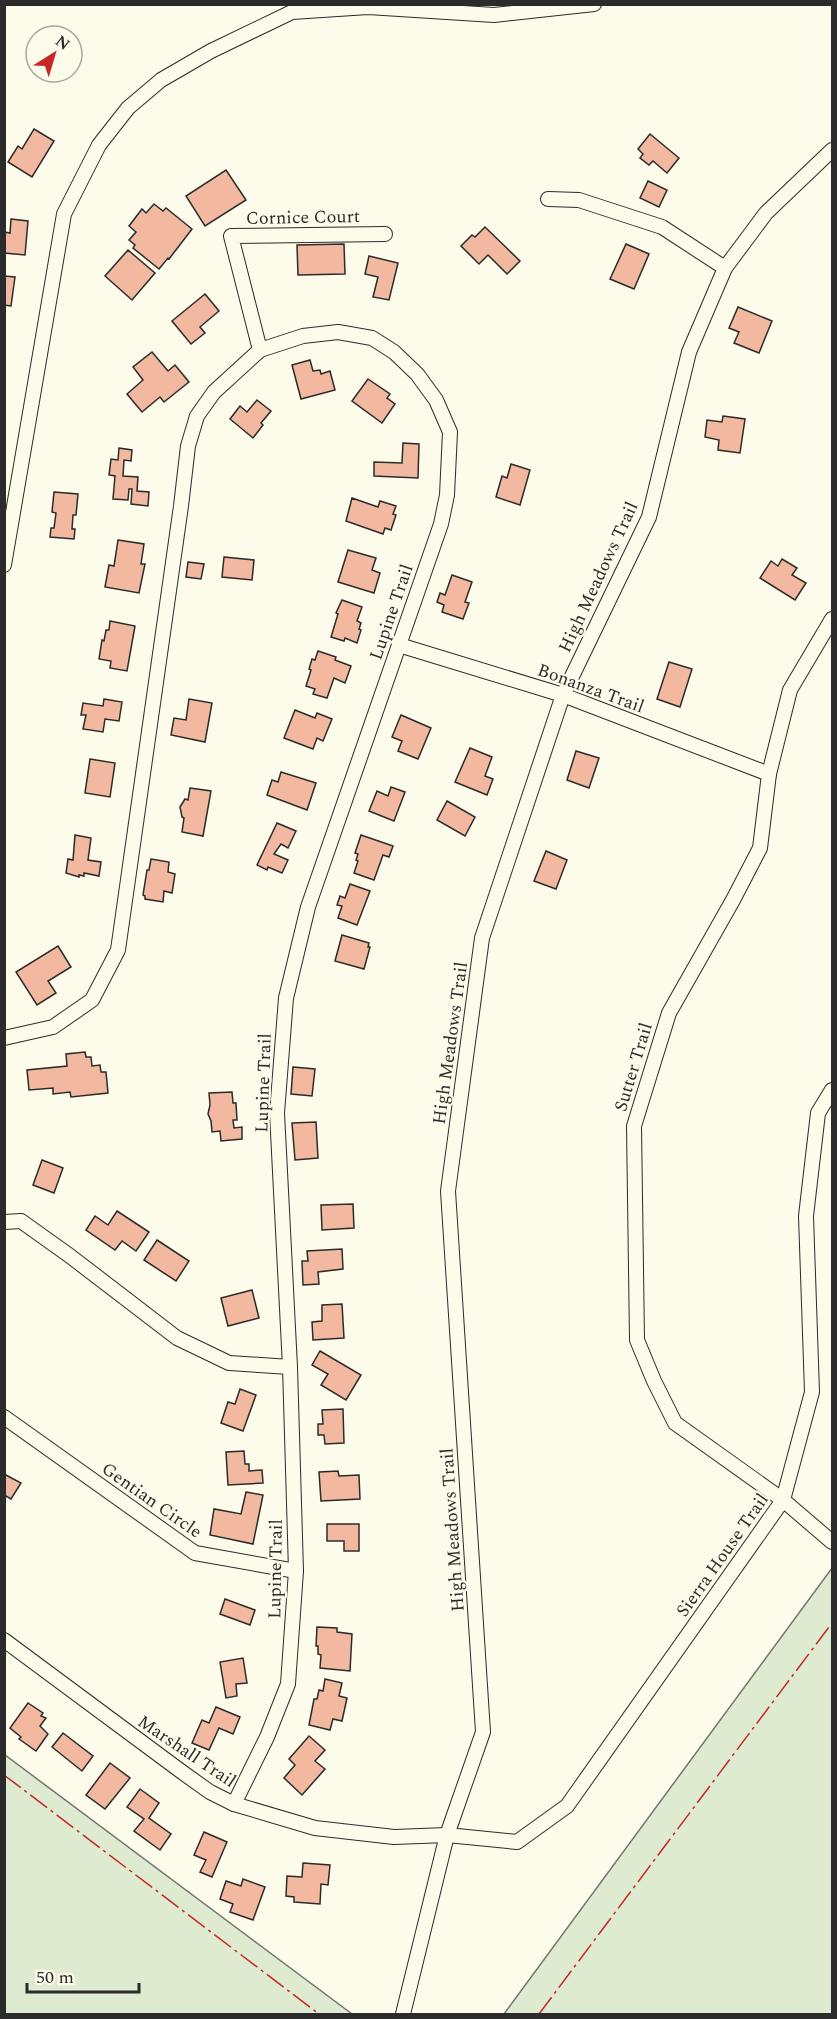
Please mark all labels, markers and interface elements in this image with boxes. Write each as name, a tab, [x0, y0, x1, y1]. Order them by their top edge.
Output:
north arrow	[24, 24, 84, 84]
text: N	[50, 29, 75, 56]
street label: Cornice Court	[246, 203, 360, 232]
street label: High Meadows Trail	[552, 497, 645, 657]
street label: Lupine Trail	[362, 561, 420, 664]
street label: Bonanza Trail	[534, 657, 648, 720]
street label: High Meadows Trail	[426, 960, 475, 1126]
street label: Sutter Trail	[607, 1019, 660, 1115]
street label: Lupine Trail	[248, 1033, 279, 1133]
street label: High Meadows Trail	[433, 1447, 472, 1613]
street label: Gentian Circle	[96, 1456, 207, 1545]
street label: Sierra House Trail	[670, 1488, 775, 1623]
street label: Lupine Trail	[261, 1519, 290, 1619]
street label: Marshall Trail	[132, 1708, 241, 1794]
scale bar	[27, 1956, 140, 1994]
text: 50 m	[36, 1964, 74, 1991]

